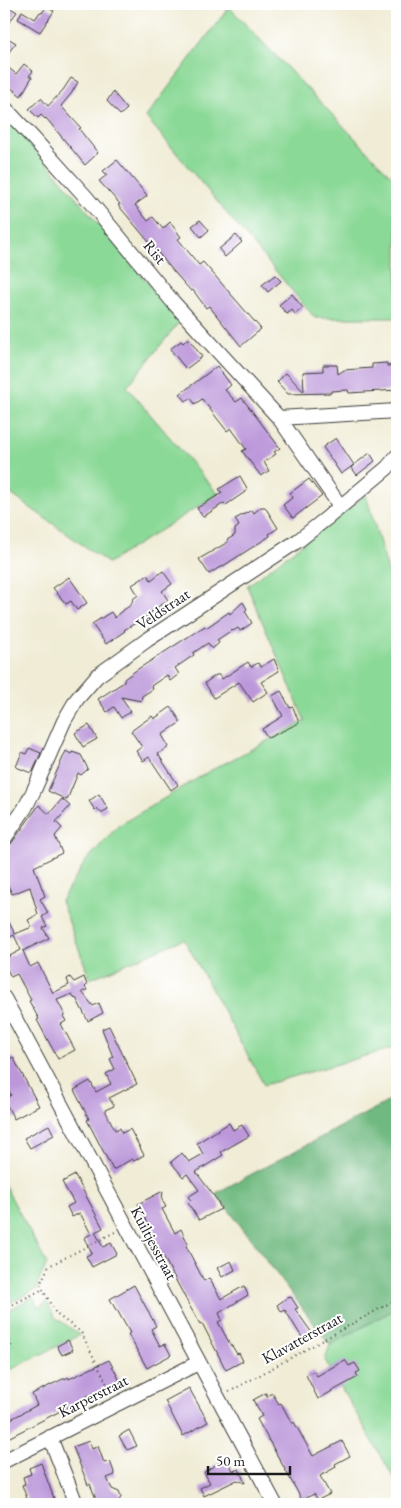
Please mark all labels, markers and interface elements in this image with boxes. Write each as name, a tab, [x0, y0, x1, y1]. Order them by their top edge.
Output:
street label: Rist	[139, 235, 171, 269]
street label: Veldstraat	[132, 583, 194, 635]
street label: Kuiltjesstraat	[126, 1203, 182, 1283]
street label: Klavatterstraat	[258, 1307, 346, 1369]
street label: Karperstraat	[54, 1369, 132, 1423]
scale bar	[208, 1443, 291, 1475]
text: 50 m	[216, 1451, 245, 1470]

